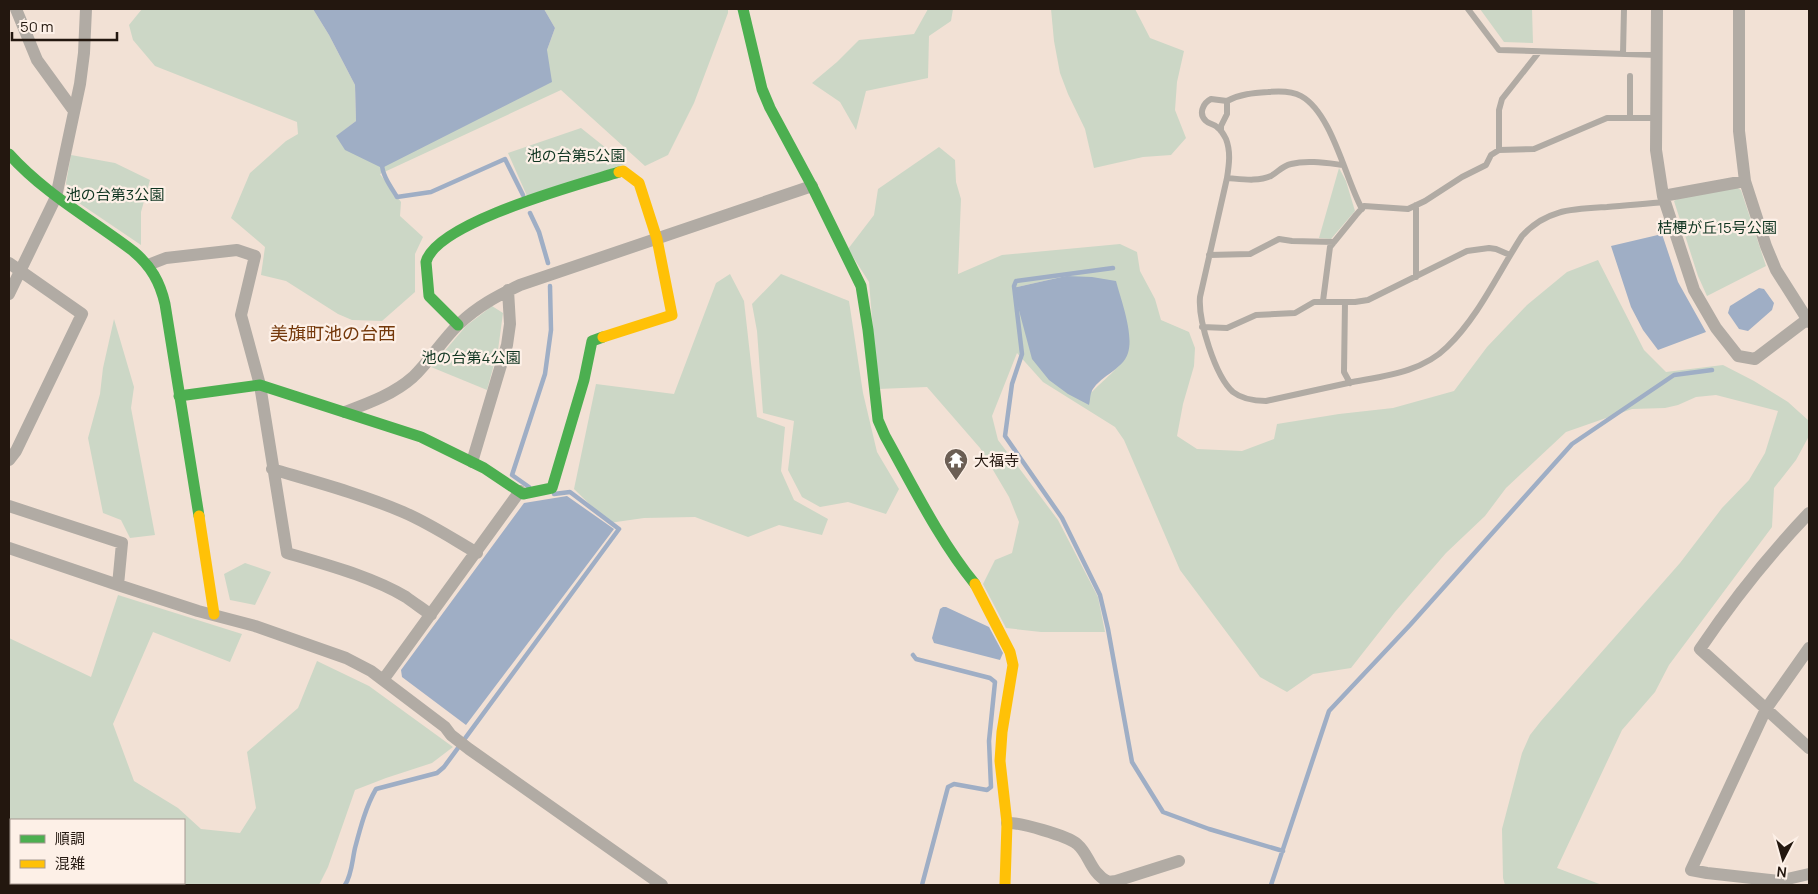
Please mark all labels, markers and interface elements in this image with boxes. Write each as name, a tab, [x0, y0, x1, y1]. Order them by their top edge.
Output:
scale bar	[12, 10, 118, 42]
text: 50 m	[20, 16, 54, 37]
park label: 池の台第5公園	[527, 145, 625, 166]
park label: 池の台第3公園	[66, 184, 164, 205]
park label: 桔梗が丘15号公園	[1657, 217, 1777, 238]
district label: 美旗町池の台西	[270, 321, 396, 345]
park label: 池の台第4公園	[422, 347, 520, 368]
temple icon: 大福寺	[943, 447, 969, 481]
place label: 大福寺	[974, 450, 1019, 471]
legend	[10, 819, 185, 884]
text: 順調	[55, 828, 85, 849]
north arrow	[1758, 834, 1808, 884]
text: 混雑	[55, 853, 85, 874]
text: N	[1776, 862, 1788, 882]

